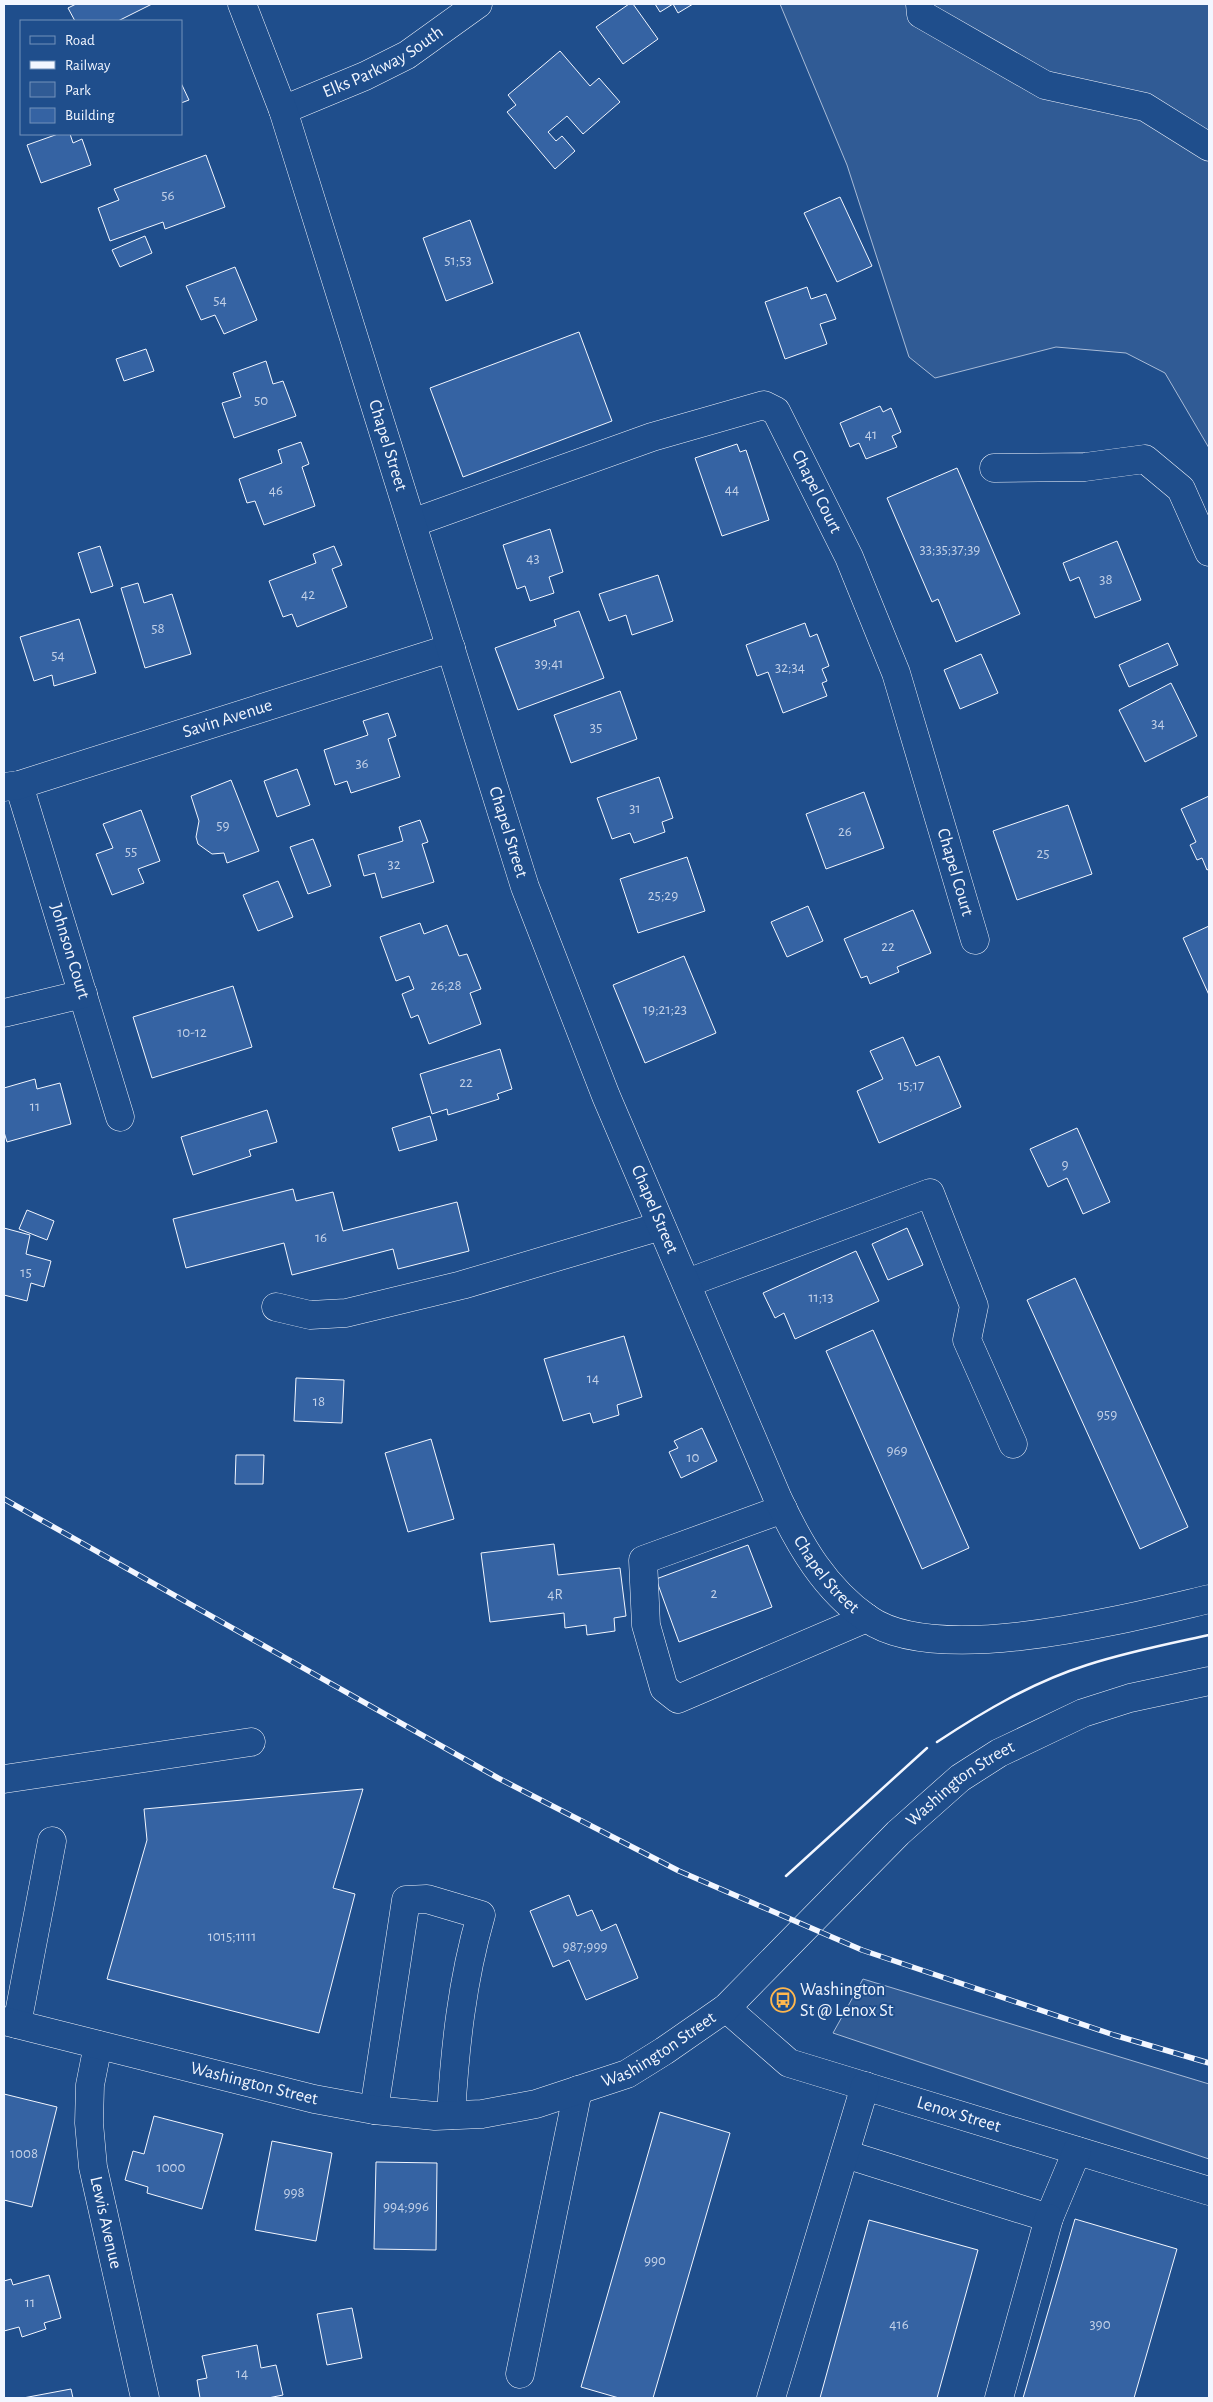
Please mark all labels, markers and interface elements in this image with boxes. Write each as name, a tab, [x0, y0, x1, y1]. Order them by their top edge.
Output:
legend	[20, 20, 182, 135]
street label: Elks Parkway South	[320, 23, 447, 101]
text: Road	[65, 33, 95, 48]
text: Railway	[65, 58, 111, 73]
text: Park	[65, 83, 91, 98]
text: Building	[65, 108, 115, 123]
house number: 56	[161, 188, 175, 203]
house number: 51;53	[444, 253, 472, 268]
house number: 54	[213, 293, 227, 308]
house number: 50	[254, 393, 268, 408]
street label: Chapel Street	[365, 398, 410, 493]
house number: 41	[865, 427, 877, 442]
street label: Chapel Court	[788, 447, 845, 536]
house number: 44	[725, 482, 739, 497]
house number: 46	[269, 483, 283, 498]
house number: 33;35;37;39	[920, 542, 980, 557]
house number: 43	[526, 551, 540, 566]
house number: 38	[1099, 572, 1113, 587]
house number: 42	[301, 587, 315, 602]
house number: 58	[151, 621, 165, 636]
house number: 54	[51, 648, 65, 663]
house number: 39;41	[534, 656, 564, 671]
house number: 32;34	[775, 660, 805, 675]
street label: Savin Avenue	[181, 696, 275, 741]
house number: 34	[1151, 716, 1165, 731]
house number: 35	[590, 720, 602, 735]
house number: 36	[355, 756, 369, 771]
street label: Chapel Street	[485, 784, 531, 880]
house number: 31	[629, 801, 641, 816]
house number: 59	[216, 818, 230, 833]
house number: 26	[838, 824, 852, 839]
street label: Chapel Court	[933, 826, 976, 918]
house number: 55	[125, 844, 137, 859]
house number: 25	[1036, 846, 1050, 861]
house number: 32	[387, 857, 401, 872]
house number: 25;29	[648, 888, 678, 903]
street label: Johnson Court	[47, 902, 93, 1001]
house number: 22	[881, 939, 895, 954]
house number: 26;28	[430, 978, 462, 993]
house number: 19;21;23	[643, 1002, 687, 1017]
house number: 10-12	[177, 1025, 207, 1040]
house number: 22	[459, 1075, 473, 1090]
house number: 15;17	[898, 1078, 924, 1093]
house number: 11	[30, 1099, 40, 1114]
house number: 9	[1061, 1157, 1069, 1172]
street label: Chapel Street	[628, 1163, 681, 1257]
house number: 16	[315, 1230, 327, 1245]
house number: 15	[20, 1265, 32, 1280]
house number: 11;13	[808, 1290, 834, 1305]
house number: 14	[587, 1371, 599, 1386]
house number: 18	[313, 1394, 325, 1409]
house number: 959	[1097, 1407, 1117, 1422]
house number: 969	[886, 1443, 908, 1458]
house number: 10	[686, 1450, 700, 1465]
street label: Chapel Street	[790, 1533, 862, 1617]
house number: 2	[711, 1586, 718, 1601]
house number: 4R	[547, 1587, 563, 1602]
street label: Washington Street	[903, 1738, 1018, 1830]
house number: 1015;1111	[208, 1929, 256, 1944]
house number: 987;999	[562, 1939, 608, 1954]
place label: Washington St @ Lenox St	[800, 1981, 894, 2020]
bus stop icon: Washington St @ Lenox St	[770, 1987, 796, 2013]
street label: Washington Street	[599, 2009, 720, 2091]
street label: Washington Street	[189, 2059, 320, 2109]
street label: Lenox Street	[915, 2093, 1003, 2136]
house number: 1008	[10, 2146, 38, 2161]
house number: 1000	[157, 2160, 186, 2175]
street label: Lewis Avenue	[86, 2175, 125, 2271]
house number: 998	[283, 2185, 305, 2200]
house number: 994;996	[383, 2199, 429, 2214]
house number: 990	[644, 2253, 666, 2268]
house number: 11	[25, 2295, 35, 2310]
house number: 416	[889, 2317, 909, 2332]
house number: 390	[1089, 2317, 1111, 2332]
house number: 14	[236, 2366, 248, 2381]

